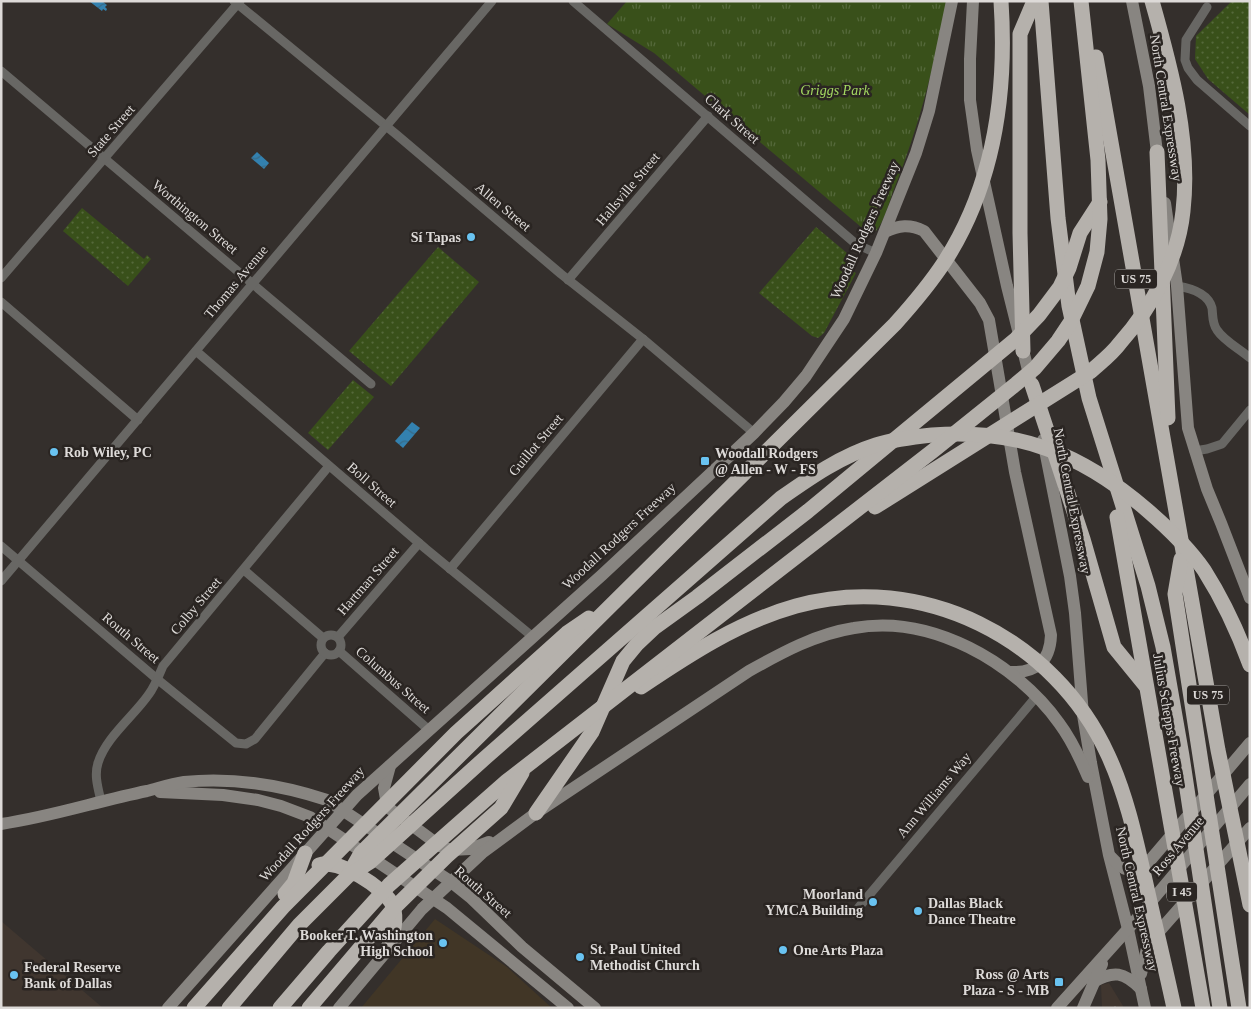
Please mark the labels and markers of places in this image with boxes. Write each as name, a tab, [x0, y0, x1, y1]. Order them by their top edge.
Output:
place label: Sí Tapas	[411, 230, 462, 245]
marker: Sí Tapas	[465, 231, 477, 243]
place label: Rob Wiley, PC	[64, 445, 152, 460]
marker: Rob Wiley, PC	[48, 446, 60, 458]
place label: Woodall Rodgers @ Allen - W - FS	[715, 446, 819, 477]
marker: Woodall Rodgers @ Allen - W - FS	[699, 455, 711, 467]
place label: Moorland YMCA Building	[765, 887, 863, 918]
marker: Moorland YMCA Building	[867, 896, 879, 908]
place label: Dallas Black Dance Theatre	[928, 896, 1016, 927]
marker: Dallas Black Dance Theatre	[912, 905, 924, 917]
place label: Booker T. Washington High School	[300, 928, 433, 959]
marker: Booker T. Washington High School	[437, 937, 449, 949]
place label: St. Paul United Methodist Church	[590, 942, 700, 973]
place label: One Arts Plaza	[793, 943, 883, 958]
marker: One Arts Plaza	[777, 944, 789, 956]
marker: St. Paul United Methodist Church	[574, 951, 586, 963]
place label: Federal Reserve Bank of Dallas	[24, 960, 121, 991]
place label: Ross @ Arts Plaza - S - MB	[963, 967, 1050, 998]
marker: Federal Reserve Bank of Dallas	[8, 969, 20, 981]
marker: Ross @ Arts Plaza - S - MB	[1053, 976, 1065, 988]

